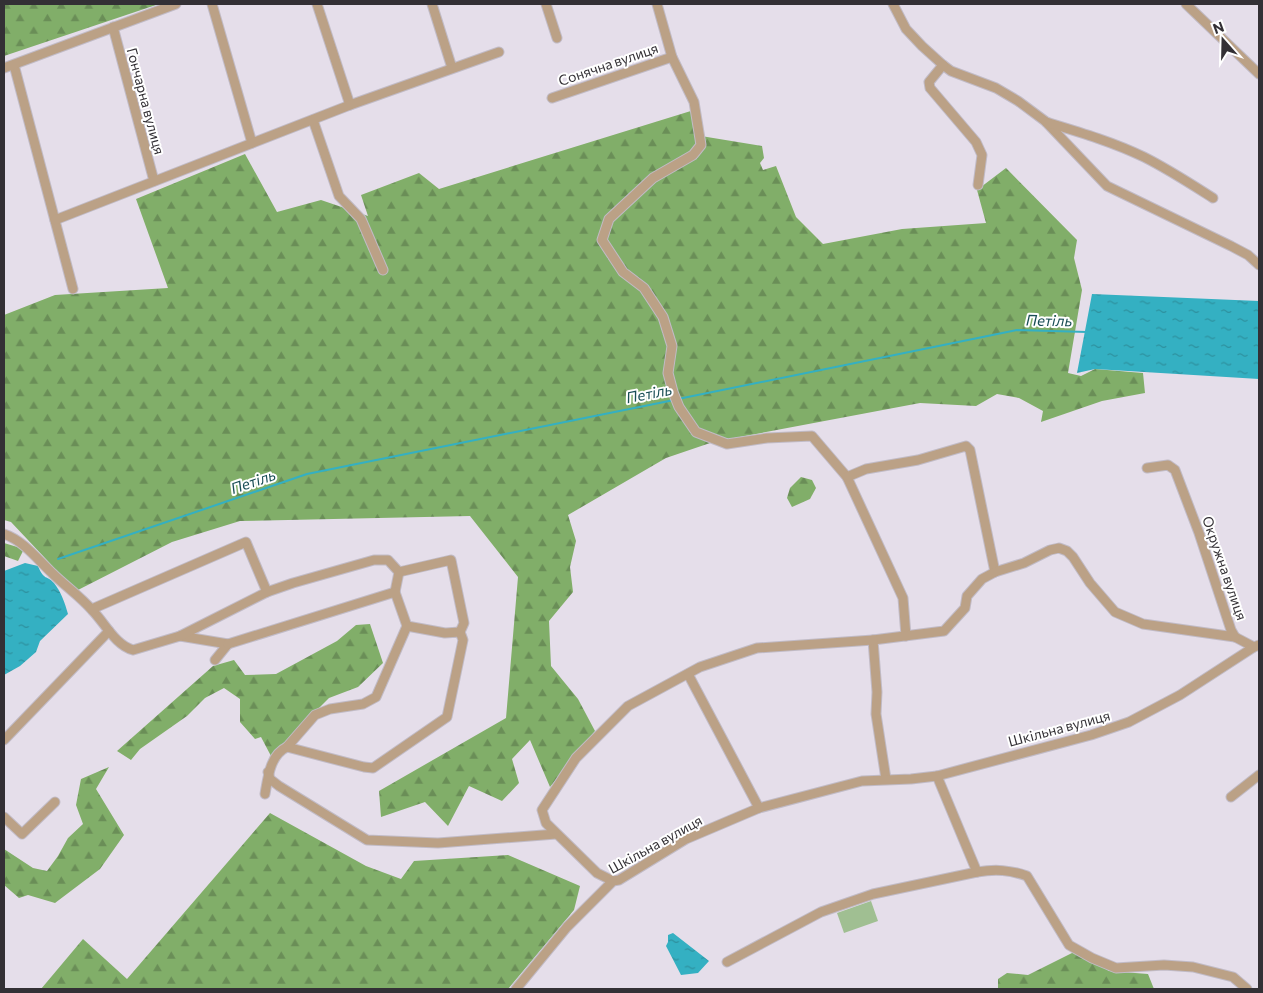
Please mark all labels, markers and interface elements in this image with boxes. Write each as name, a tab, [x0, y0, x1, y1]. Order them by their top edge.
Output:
north arrow	[1198, 15, 1248, 65]
text: N	[1211, 18, 1226, 37]
street label: Сонячна вулиця	[556, 39, 660, 89]
street label: Гончарна вулиця	[124, 46, 168, 156]
water label: Петіль	[1026, 311, 1073, 329]
water label: Петіль	[625, 380, 674, 406]
water label: Петіль	[228, 465, 278, 497]
street label: Окружна вулиця	[1199, 514, 1251, 622]
street label: Шкільна вулиця	[1006, 706, 1112, 750]
street label: Шкільна вулиця	[605, 811, 705, 877]

